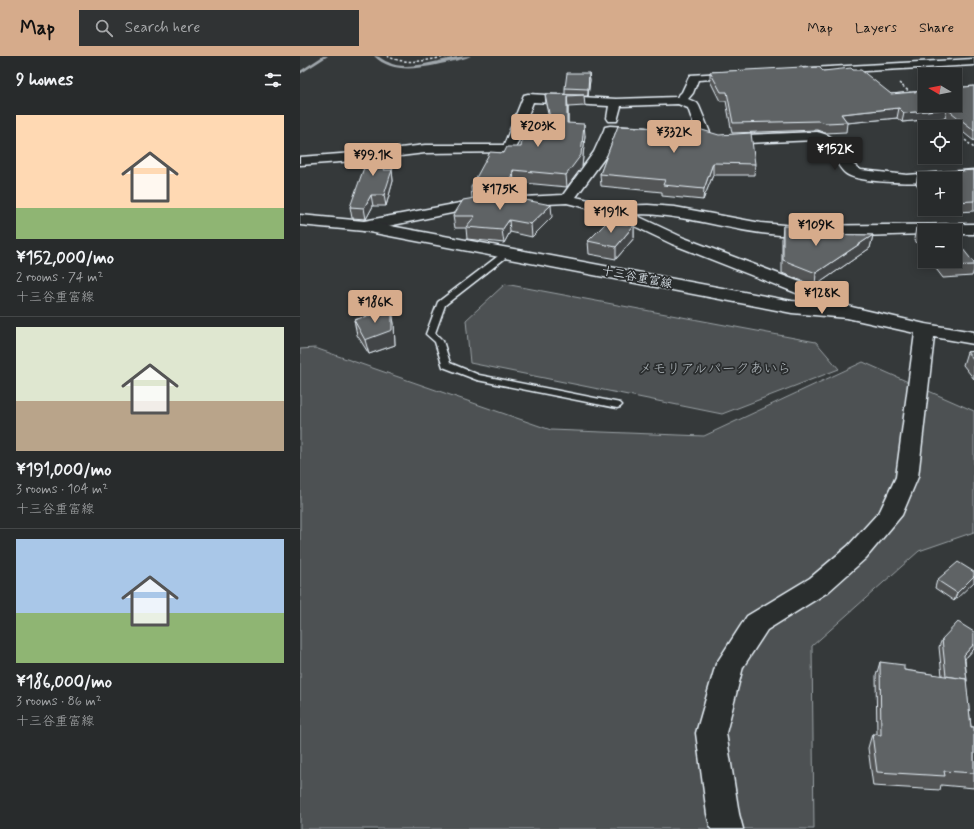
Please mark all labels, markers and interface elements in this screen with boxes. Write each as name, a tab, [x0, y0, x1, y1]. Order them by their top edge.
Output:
search box	[79, 10, 359, 46]
text: Map	[20, 16, 55, 41]
icon: search	[93, 17, 115, 39]
text: Search here	[125, 18, 200, 38]
text: Map	[807, 19, 833, 37]
text: Layers	[855, 19, 897, 37]
text: Share	[919, 19, 954, 37]
north arrow	[918, 68, 962, 112]
map controls	[918, 68, 962, 268]
text: 9 homes	[16, 69, 73, 91]
icon: filters	[262, 69, 284, 91]
pin: ¥203K	[510, 114, 566, 148]
text: ¥203K	[520, 118, 556, 135]
pin: ¥332K	[646, 120, 702, 154]
button: locate	[918, 120, 962, 164]
text: ¥332K	[656, 124, 692, 141]
pin: ¥152K	[807, 137, 863, 171]
icon: home	[114, 141, 186, 213]
text: ¥152K	[816, 141, 854, 158]
pin: ¥99.1K	[340, 143, 406, 177]
text: ¥99.1K	[353, 147, 393, 164]
button: +	[918, 172, 962, 216]
pin: ¥175K	[472, 177, 528, 211]
text: ¥175K	[482, 181, 518, 198]
pin: ¥191K	[583, 200, 639, 234]
text: ¥191K	[593, 204, 629, 221]
pin: ¥109K	[788, 213, 844, 247]
text: ¥109K	[798, 217, 834, 234]
button: −	[918, 224, 962, 268]
text: ¥152,000/mo	[16, 247, 114, 269]
street label: 十三谷重富線	[600, 263, 674, 293]
text: 2 rooms · 74 m²	[16, 269, 103, 286]
pin: ¥128K	[794, 281, 850, 315]
text: ¥128K	[804, 285, 840, 302]
text: 十三谷重富線	[16, 289, 94, 306]
pin: ¥186K	[347, 290, 403, 324]
text: ¥186K	[357, 294, 393, 311]
icon: home	[114, 353, 186, 425]
park label: メモリアルパークあいら	[638, 360, 792, 378]
text: ¥191,000/mo	[16, 459, 111, 481]
text: 3 rooms · 104 m²	[16, 481, 108, 498]
text: 十三谷重富線	[16, 501, 94, 518]
icon: home	[114, 565, 186, 637]
text: ¥186,000/mo	[16, 671, 112, 693]
text: 3 rooms · 86 m²	[16, 693, 102, 710]
text: 十三谷重富線	[16, 713, 94, 730]

